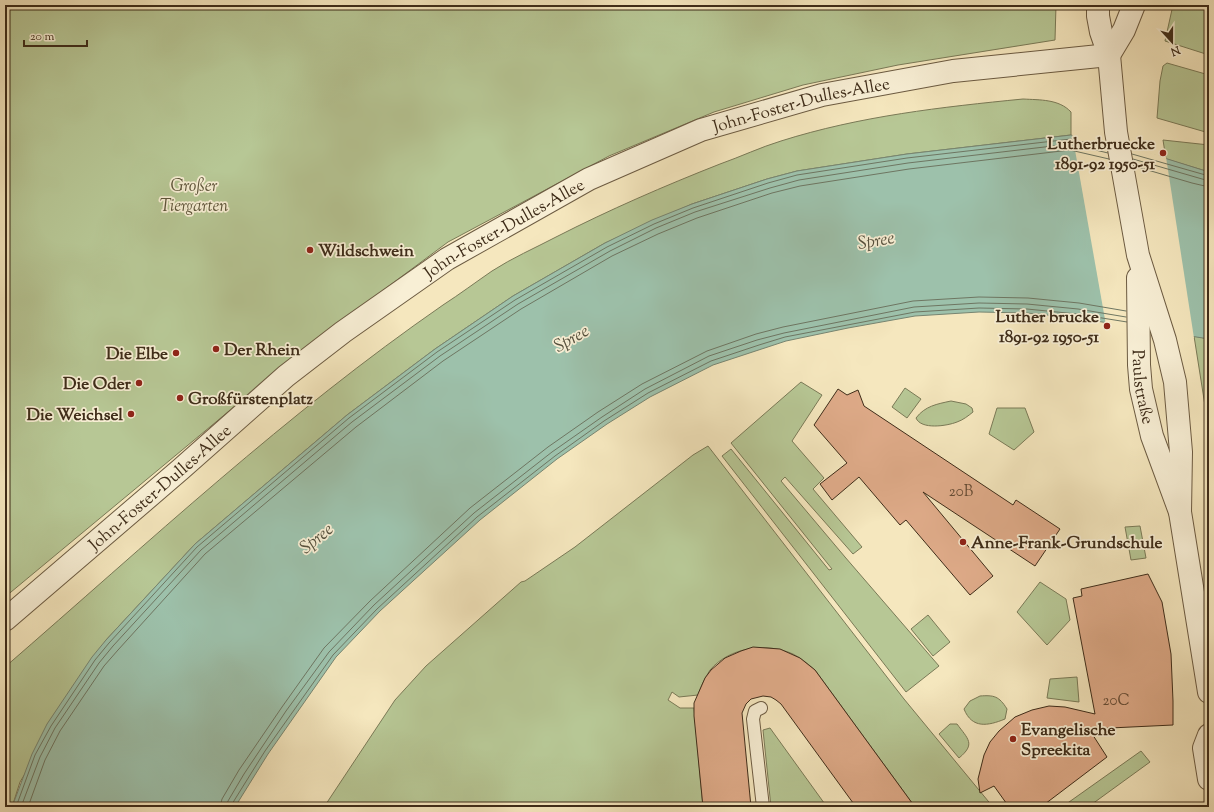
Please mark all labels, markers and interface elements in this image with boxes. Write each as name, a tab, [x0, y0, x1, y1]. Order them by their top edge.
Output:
scale bar	[24, 22, 87, 48]
north arrow	[1152, 22, 1192, 62]
text: 20 m	[30, 28, 55, 46]
text: N	[1168, 41, 1183, 60]
street label: John-Foster-Dulles-Allee	[709, 73, 892, 140]
place label: Lutherbruecke 1891-92 1950-51	[1047, 133, 1155, 177]
marker: Lutherbruecke 1891-92 1950-51	[1158, 148, 1168, 158]
street label: John-Foster-Dulles-Allee	[419, 174, 590, 286]
park label: Großer Tiergarten	[160, 175, 228, 219]
water label: Spree	[856, 226, 897, 258]
place label: Wildschwein	[318, 240, 415, 264]
marker: Wildschwein	[305, 245, 315, 255]
place label: Luther brucke 1891-92 1950-51	[995, 306, 1099, 350]
water label: Spree	[550, 319, 594, 360]
marker: Luther brucke 1891-92 1950-51	[1102, 321, 1112, 331]
place label: Der Rhein	[224, 339, 301, 363]
place label: Die Elbe	[106, 343, 168, 367]
marker: Der Rhein	[211, 344, 221, 354]
marker: Die Elbe	[171, 348, 181, 358]
street label: Paulstraße	[1125, 349, 1159, 427]
place label: Die Oder	[63, 373, 132, 397]
marker: Die Oder	[134, 378, 144, 388]
place label: Großfürstenplatz	[188, 388, 313, 412]
marker: Großfürstenplatz	[175, 393, 185, 403]
place label: Die Weichsel	[27, 404, 123, 428]
marker: Die Weichsel	[126, 409, 136, 419]
street label: John-Foster-Dulles-Allee	[83, 420, 238, 558]
house number: 20B	[949, 482, 974, 503]
water label: Spree	[295, 518, 340, 561]
place label: Anne-Frank-Grundschule	[971, 532, 1163, 556]
marker: Anne-Frank-Grundschule	[958, 537, 968, 547]
house number: 20C	[1102, 691, 1130, 712]
place label: Evangelische Spreekita	[1021, 719, 1116, 763]
marker: Evangelische Spreekita	[1008, 734, 1018, 744]

